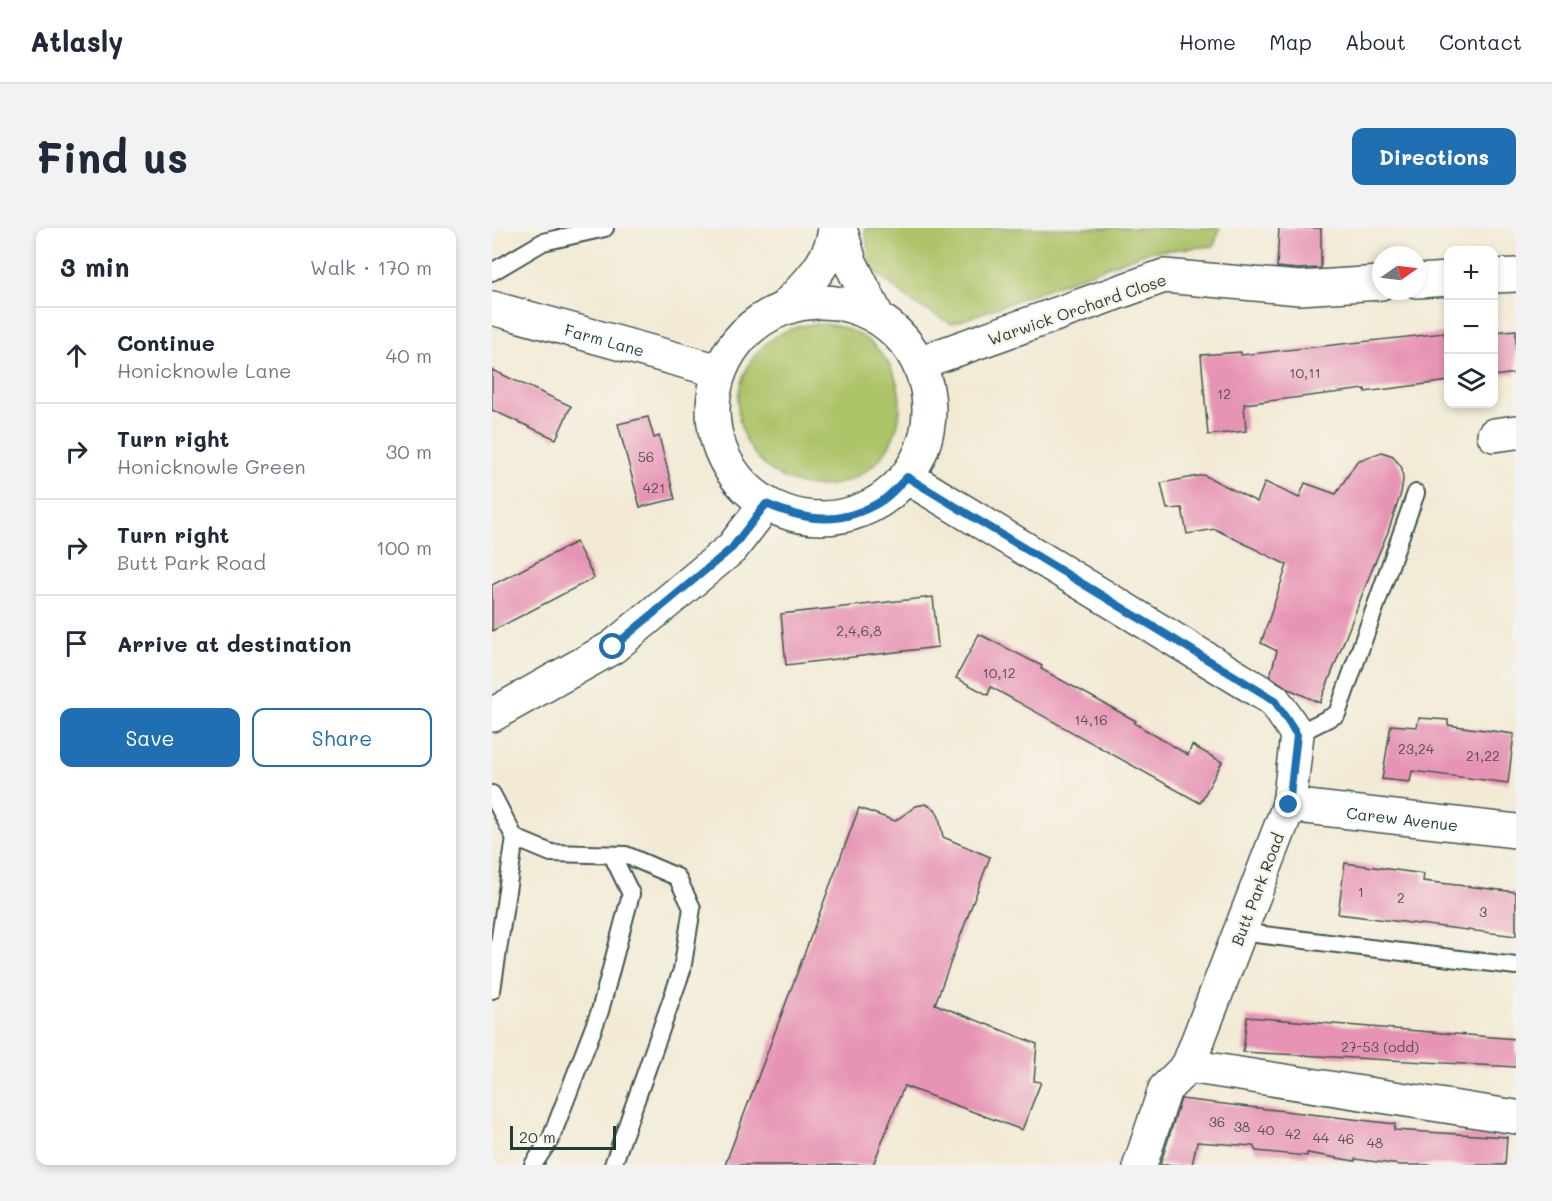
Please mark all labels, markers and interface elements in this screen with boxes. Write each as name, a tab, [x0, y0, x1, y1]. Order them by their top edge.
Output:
text: Atlasly	[30, 23, 124, 59]
text: Home	[1179, 28, 1236, 55]
text: Map	[1269, 28, 1312, 55]
text: About	[1345, 28, 1406, 55]
text: Contact	[1439, 28, 1522, 55]
button: Directions	[1352, 128, 1516, 185]
text: Find us	[36, 129, 188, 184]
north arrow	[1372, 246, 1426, 300]
map controls	[1444, 246, 1498, 408]
button: +	[1444, 246, 1498, 300]
text: 3 min	[60, 250, 129, 284]
text: Walk · 170 m	[310, 254, 432, 280]
street label: Warwick Orchard Close	[985, 269, 1169, 349]
button: −	[1444, 300, 1498, 354]
street label: Farm Lane	[562, 318, 647, 360]
text: Continue	[117, 328, 215, 357]
icon: ahead	[60, 339, 93, 372]
text: 40 m	[386, 342, 432, 368]
button: layers	[1444, 354, 1498, 408]
text: Honicknowle Lane	[117, 357, 291, 383]
house number: 10,11	[1289, 363, 1321, 382]
house number: 12	[1217, 384, 1231, 403]
text: Turn right	[117, 424, 229, 453]
icon: right	[60, 435, 93, 468]
text: 30 m	[386, 438, 432, 464]
house number: 56	[638, 447, 654, 466]
text: Honicknowle Green	[117, 453, 306, 479]
house number: 421	[643, 478, 665, 497]
text: Turn right	[117, 520, 229, 549]
icon: right	[60, 531, 93, 564]
text: 100 m	[376, 534, 432, 560]
text: Butt Park Road	[117, 549, 266, 575]
house number: 2,4,6,8	[836, 621, 882, 640]
icon: arrive	[60, 627, 93, 660]
text: Arrive at destination	[117, 629, 352, 658]
route start	[599, 633, 625, 659]
house number: 10,12	[982, 663, 1016, 682]
button: Save	[60, 708, 240, 767]
button: Share	[252, 708, 432, 767]
house number: 14,16	[1074, 710, 1108, 729]
house number: 23,24	[1398, 739, 1435, 758]
house number: 21,22	[1466, 746, 1500, 765]
route end	[1275, 791, 1301, 817]
street label: Carew Avenue	[1345, 801, 1459, 835]
street label: Butt Park Road	[1226, 830, 1288, 948]
house number: 1	[1358, 882, 1364, 901]
house number: 2	[1397, 888, 1405, 907]
house number: 3	[1479, 902, 1487, 921]
house number: 27-53 (odd)	[1341, 1037, 1419, 1056]
house number: 36	[1209, 1112, 1225, 1131]
house number: 38	[1234, 1117, 1250, 1136]
house number: 40	[1258, 1120, 1275, 1139]
scale bar	[510, 1123, 616, 1150]
house number: 42	[1285, 1124, 1301, 1143]
text: 20 m	[519, 1126, 556, 1147]
house number: 44	[1313, 1128, 1330, 1147]
house number: 46	[1338, 1129, 1354, 1148]
house number: 48	[1367, 1133, 1383, 1152]

